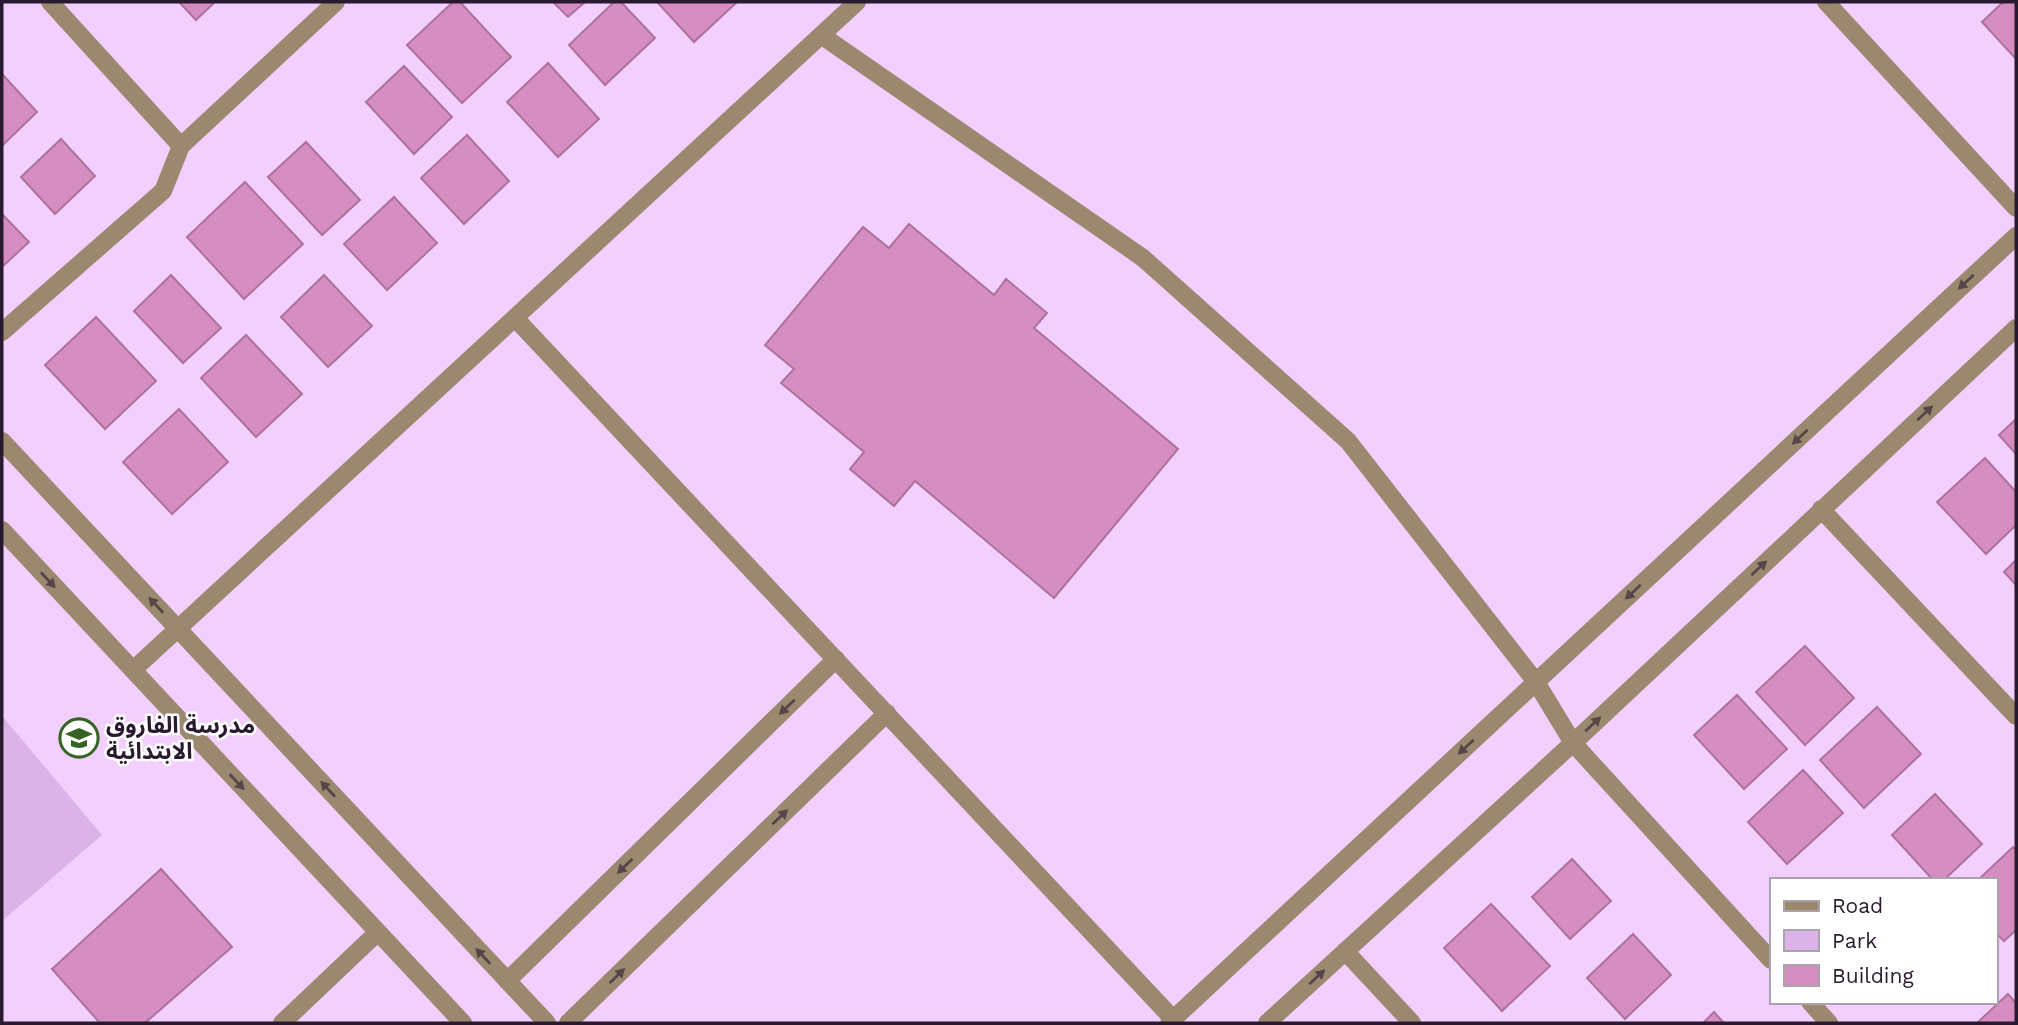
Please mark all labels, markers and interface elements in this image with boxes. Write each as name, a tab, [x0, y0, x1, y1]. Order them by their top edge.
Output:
one-way arrow	[1958, 274, 1975, 290]
one-way arrow	[1916, 405, 1933, 421]
one-way arrow	[1791, 429, 1808, 446]
one-way arrow	[1750, 560, 1767, 576]
one-way arrow	[40, 571, 56, 588]
one-way arrow	[1624, 584, 1642, 600]
one-way arrow	[147, 597, 164, 614]
one-way arrow	[779, 698, 796, 714]
place label: مدرسة الفاروق الابتدائية	[106, 712, 255, 765]
one-way arrow	[1585, 715, 1602, 732]
school or university icon: مدرسة الفاروق الابتدائية	[58, 717, 100, 759]
one-way arrow	[1458, 738, 1475, 754]
one-way arrow	[229, 773, 245, 790]
one-way arrow	[320, 781, 336, 798]
one-way arrow	[771, 809, 788, 825]
one-way arrow	[617, 858, 634, 874]
legend	[1770, 878, 1997, 1004]
text: Road	[1832, 893, 1883, 918]
text: Park	[1832, 928, 1877, 953]
one-way arrow	[476, 948, 492, 965]
text: Building	[1832, 963, 1914, 988]
one-way arrow	[608, 968, 625, 984]
one-way arrow	[1308, 969, 1325, 985]

